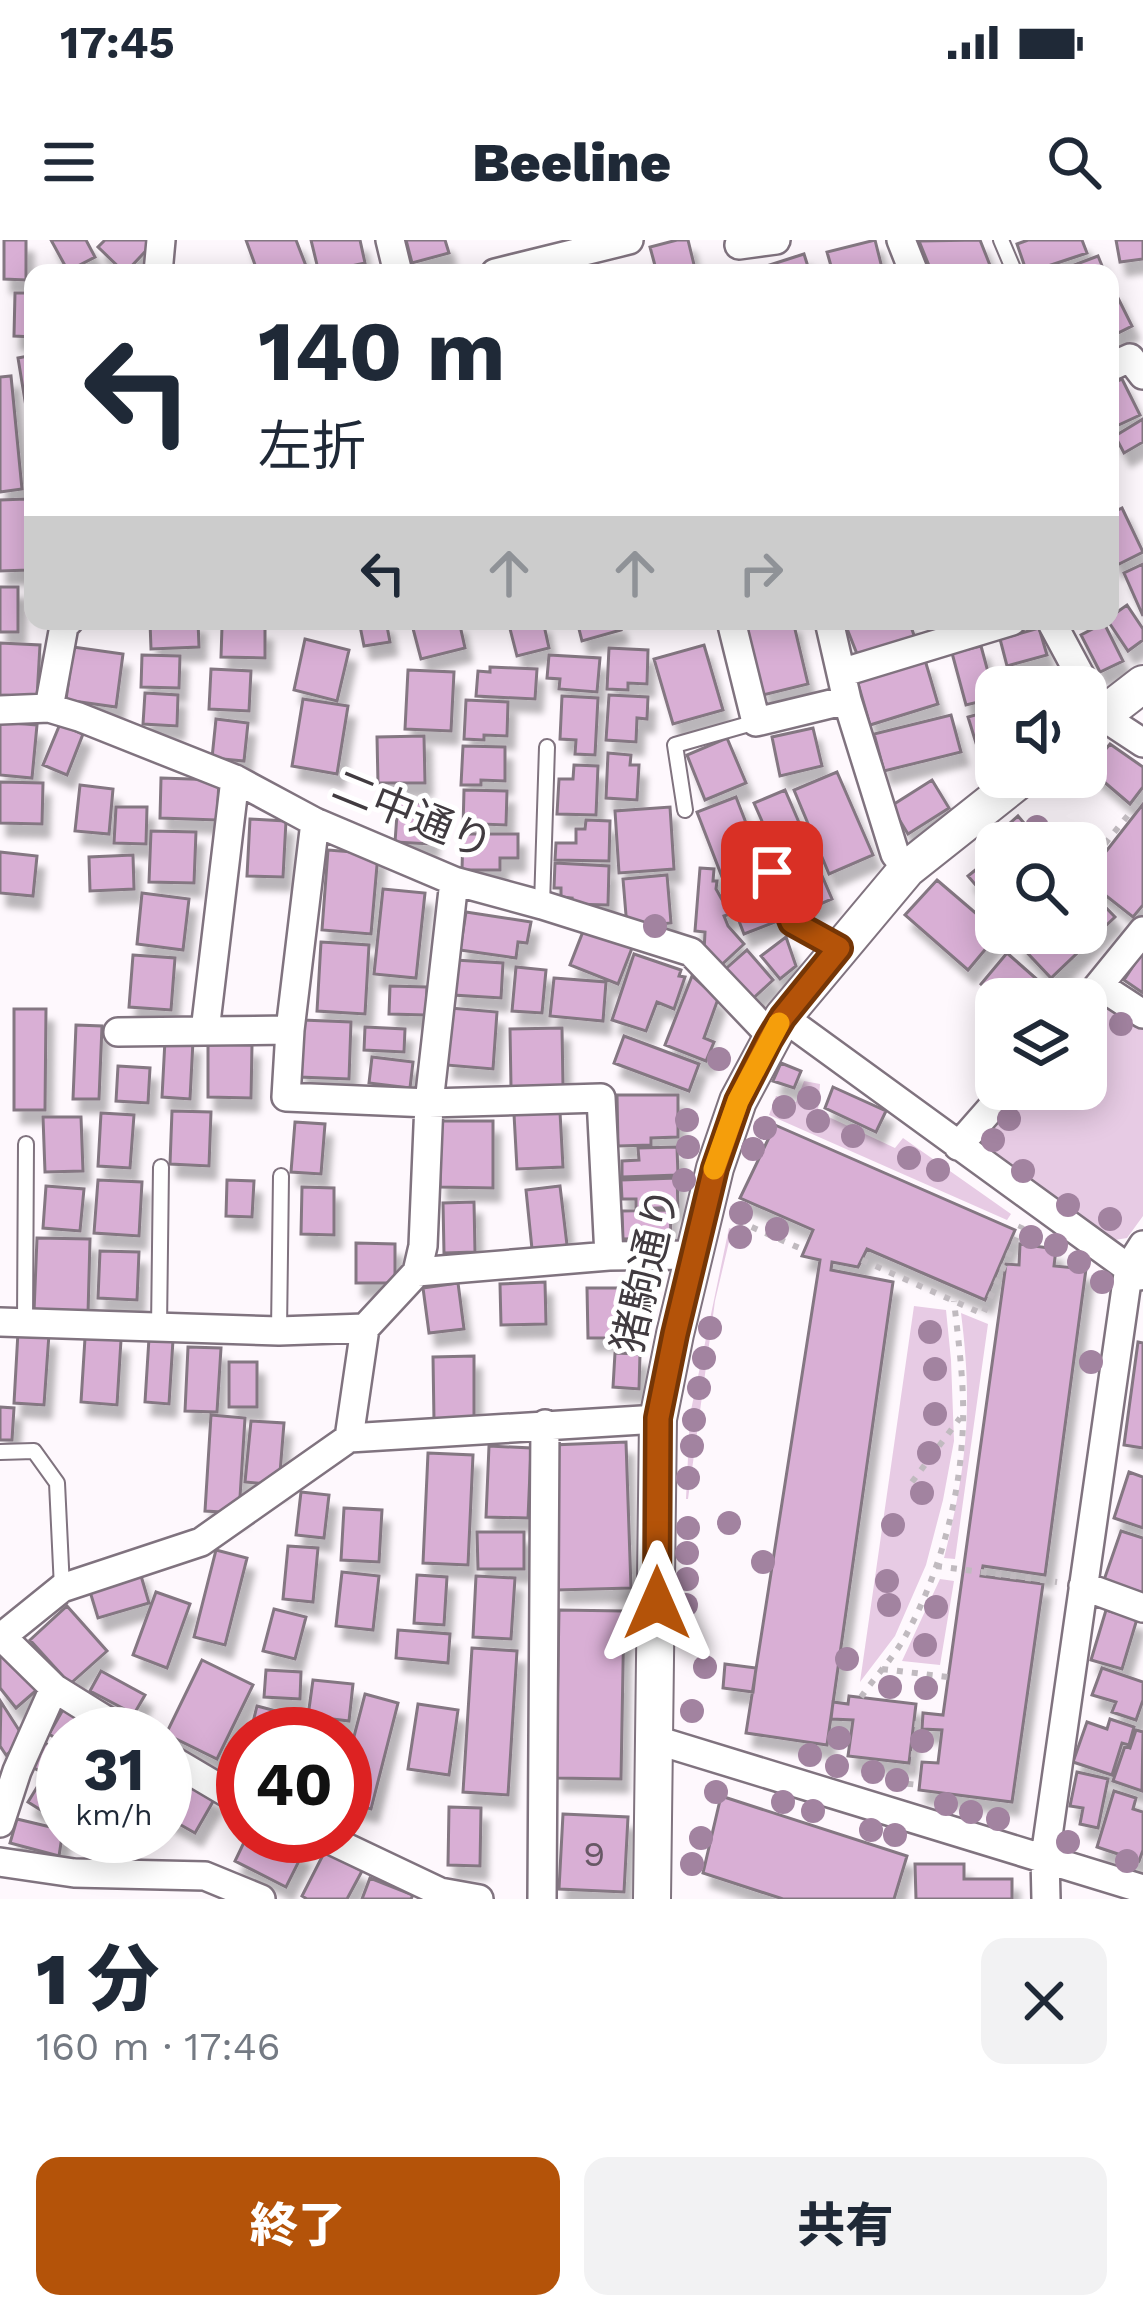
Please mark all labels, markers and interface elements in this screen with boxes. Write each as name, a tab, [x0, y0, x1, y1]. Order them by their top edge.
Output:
text: 17:45	[60, 16, 175, 69]
icon: menu	[36, 129, 102, 195]
icon: search	[1041, 129, 1107, 195]
text: Beeline	[472, 131, 671, 194]
text: 140 m	[258, 302, 506, 400]
icon: left	[60, 312, 216, 468]
text: 左折	[258, 415, 366, 478]
icon: left	[350, 540, 416, 606]
icon: ahead	[476, 540, 542, 606]
icon: ahead	[602, 540, 668, 606]
icon: right	[728, 540, 794, 606]
map controls	[975, 666, 1107, 1110]
button: sound	[975, 666, 1107, 798]
street label: 二中通り	[326, 760, 500, 869]
pin	[721, 821, 823, 923]
button: search	[975, 822, 1107, 954]
icon: arrive	[739, 839, 805, 905]
button: layers	[975, 978, 1107, 1110]
street label: 猪駒通り	[603, 1183, 688, 1357]
position arrow	[594, 1540, 720, 1666]
speed limit sign: 40	[216, 1707, 372, 1863]
text: 31	[83, 1734, 145, 1805]
text: km/h	[75, 1797, 153, 1832]
house number: 9	[583, 1833, 605, 1875]
text: 1 分	[36, 1937, 159, 2021]
button: close	[981, 1938, 1107, 2064]
text: 160 m · 17:46	[36, 2024, 280, 2069]
button: 終了	[36, 2157, 560, 2295]
button: 共有	[584, 2157, 1107, 2295]

